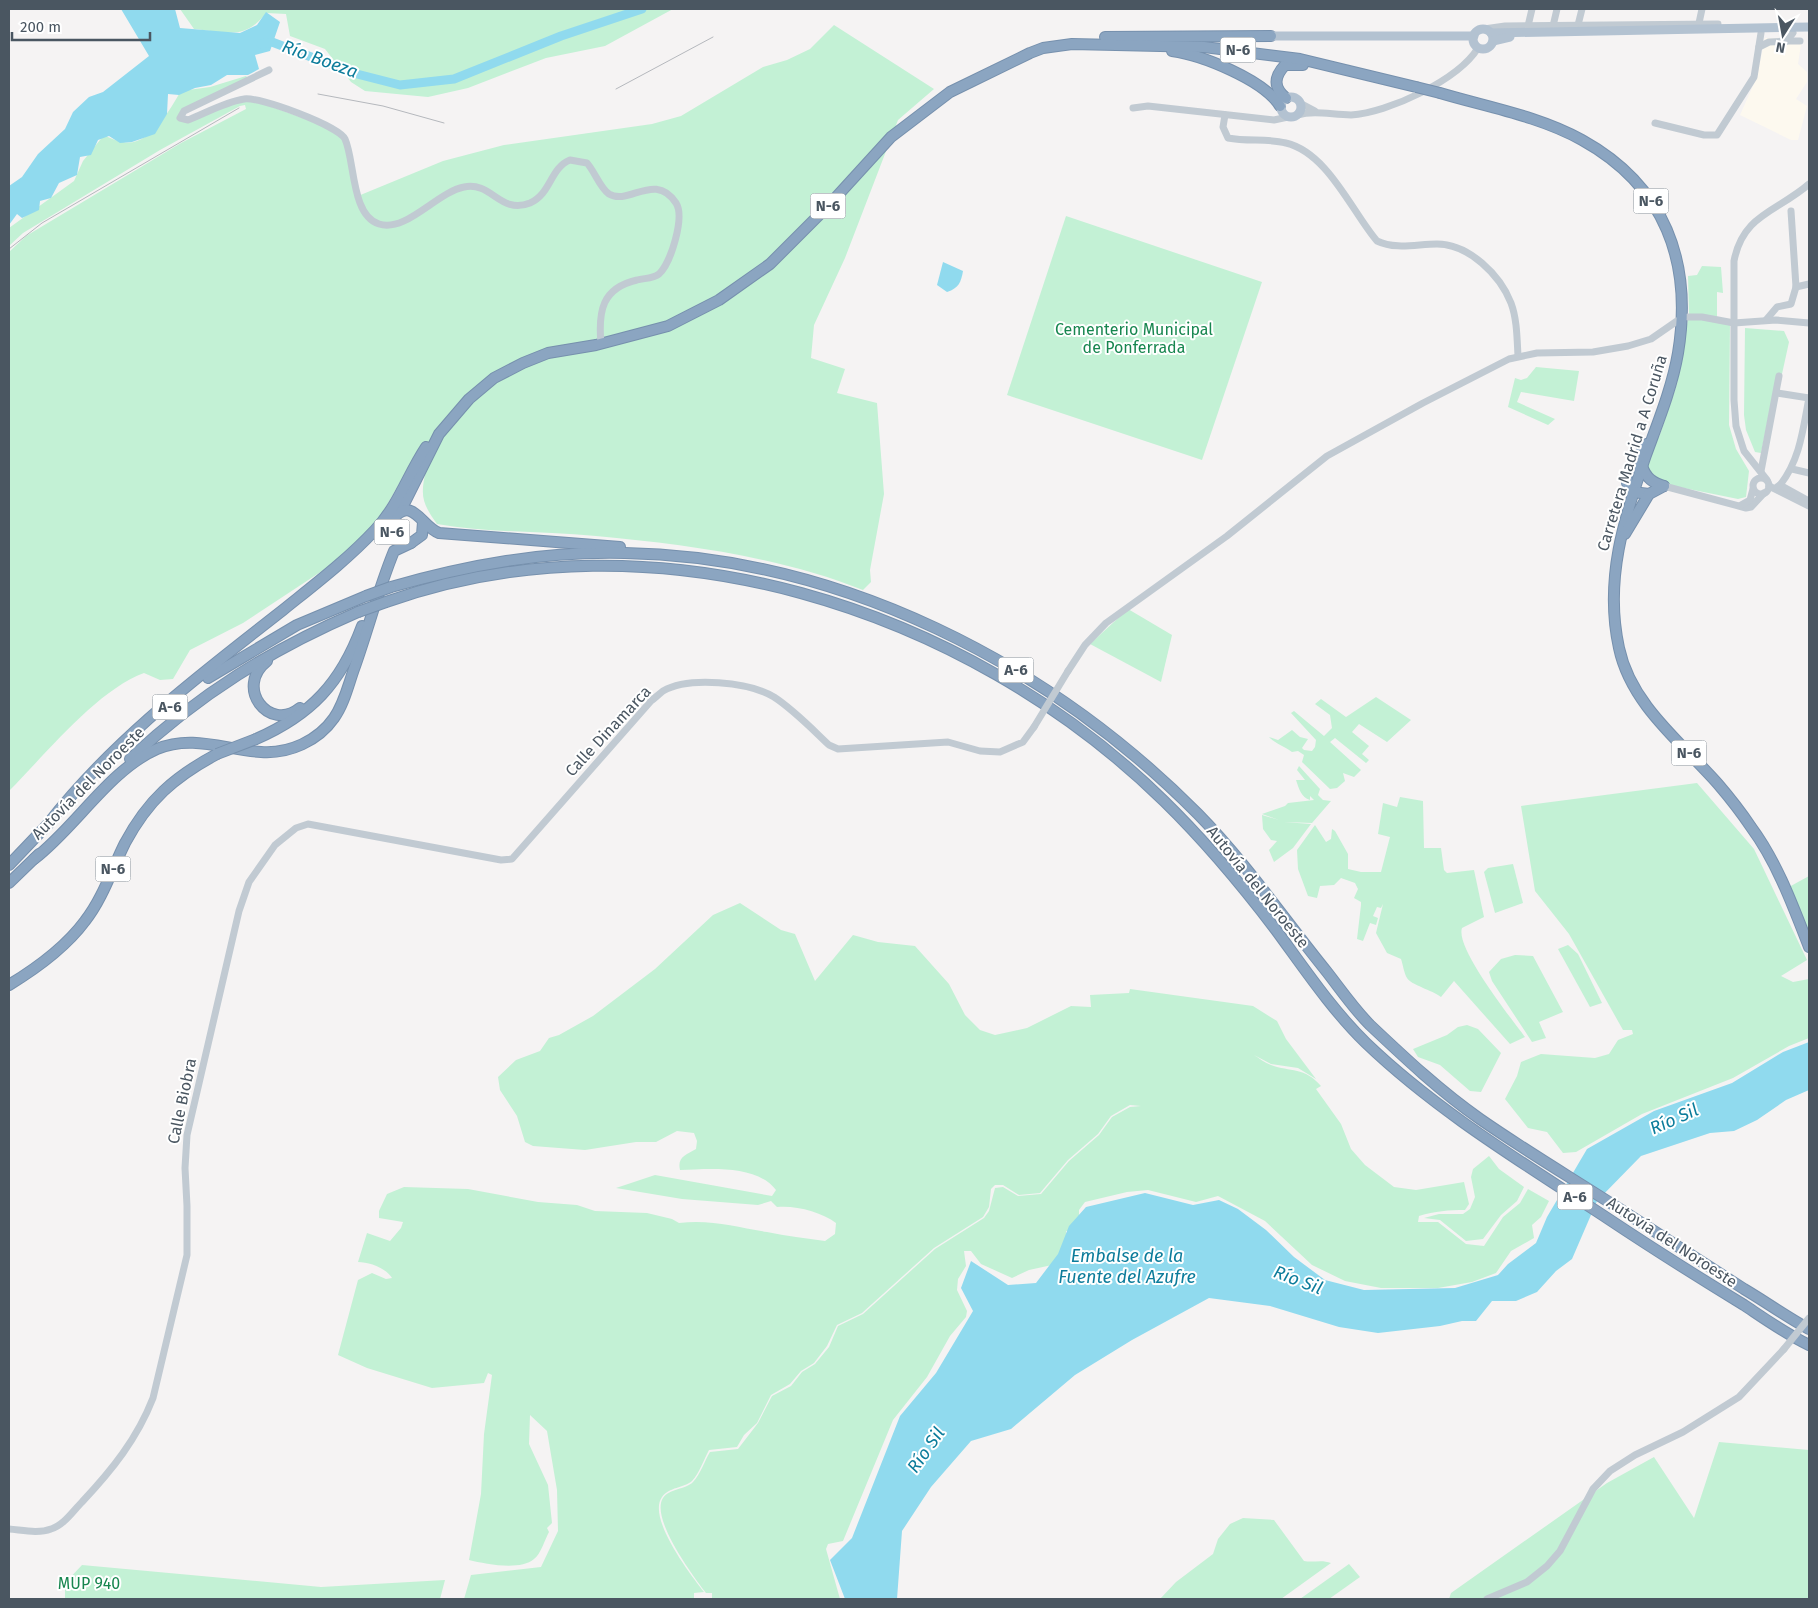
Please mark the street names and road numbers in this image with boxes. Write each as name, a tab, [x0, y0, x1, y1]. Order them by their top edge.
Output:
road number: N-6	[1220, 38, 1256, 62]
road number: N-6	[1634, 188, 1668, 214]
road number: N-6	[810, 194, 846, 218]
street label: Carretera Madrid a A Coruña	[1593, 353, 1671, 553]
road number: N-6	[374, 520, 410, 544]
road number: A-6	[998, 658, 1034, 682]
street label: Calle Dinamarca	[561, 682, 655, 780]
road number: A-6	[152, 694, 188, 720]
street label: Autovía del Noroeste	[28, 723, 148, 843]
road number: N-6	[1672, 740, 1706, 766]
street label: Autovía del Noroeste	[1203, 822, 1313, 952]
road number: N-6	[96, 856, 130, 882]
street label: Calle Biobra	[164, 1056, 200, 1146]
road number: A-6	[1558, 1184, 1592, 1210]
street label: Autovía del Noroeste	[1603, 1193, 1741, 1291]

